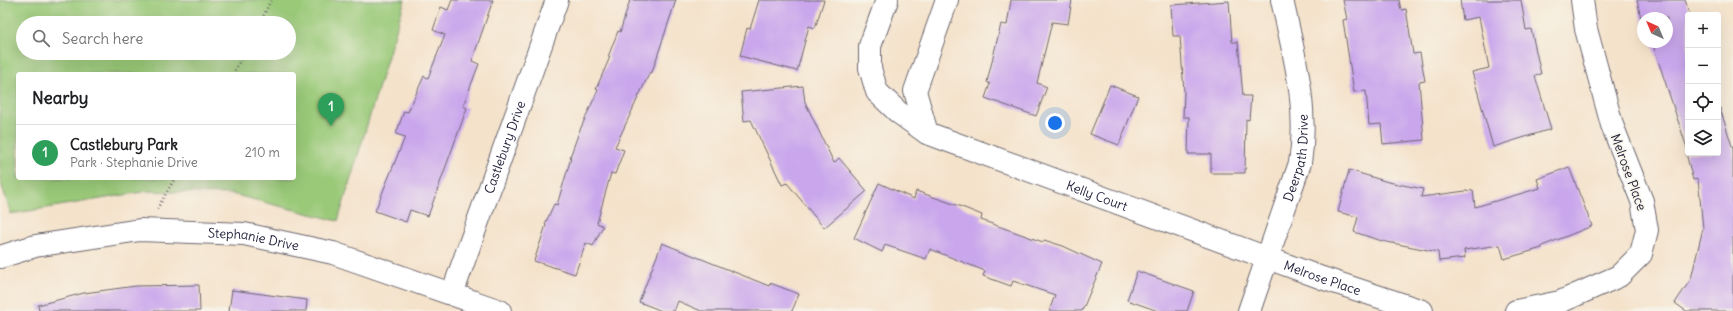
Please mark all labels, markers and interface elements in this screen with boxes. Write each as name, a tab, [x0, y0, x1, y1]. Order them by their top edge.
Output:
north arrow	[1637, 12, 1673, 48]
map controls	[1685, 12, 1721, 156]
button: +	[1685, 12, 1721, 48]
search box	[16, 16, 296, 60]
icon: search	[30, 27, 52, 49]
text: Search here	[62, 29, 143, 48]
button: −	[1685, 48, 1721, 84]
button: locate	[1685, 84, 1721, 120]
text: Nearby	[32, 87, 88, 109]
pin: 1	[318, 93, 344, 126]
street label: Castlebury Drive	[481, 98, 529, 196]
your location	[1045, 113, 1065, 133]
street label: Deerpath Drive	[1279, 114, 1312, 204]
button: layers	[1685, 120, 1721, 156]
street label: Melrose Place	[1607, 132, 1650, 213]
text: Castlebury Park	[70, 135, 178, 154]
text: 1	[42, 144, 48, 161]
text: 210 m	[245, 144, 280, 161]
text: Park · Stephanie Drive	[70, 154, 198, 171]
street label: Kelly Court	[1064, 177, 1130, 215]
street label: Stephanie Drive	[208, 225, 300, 254]
street label: Melrose Place	[1281, 257, 1363, 299]

